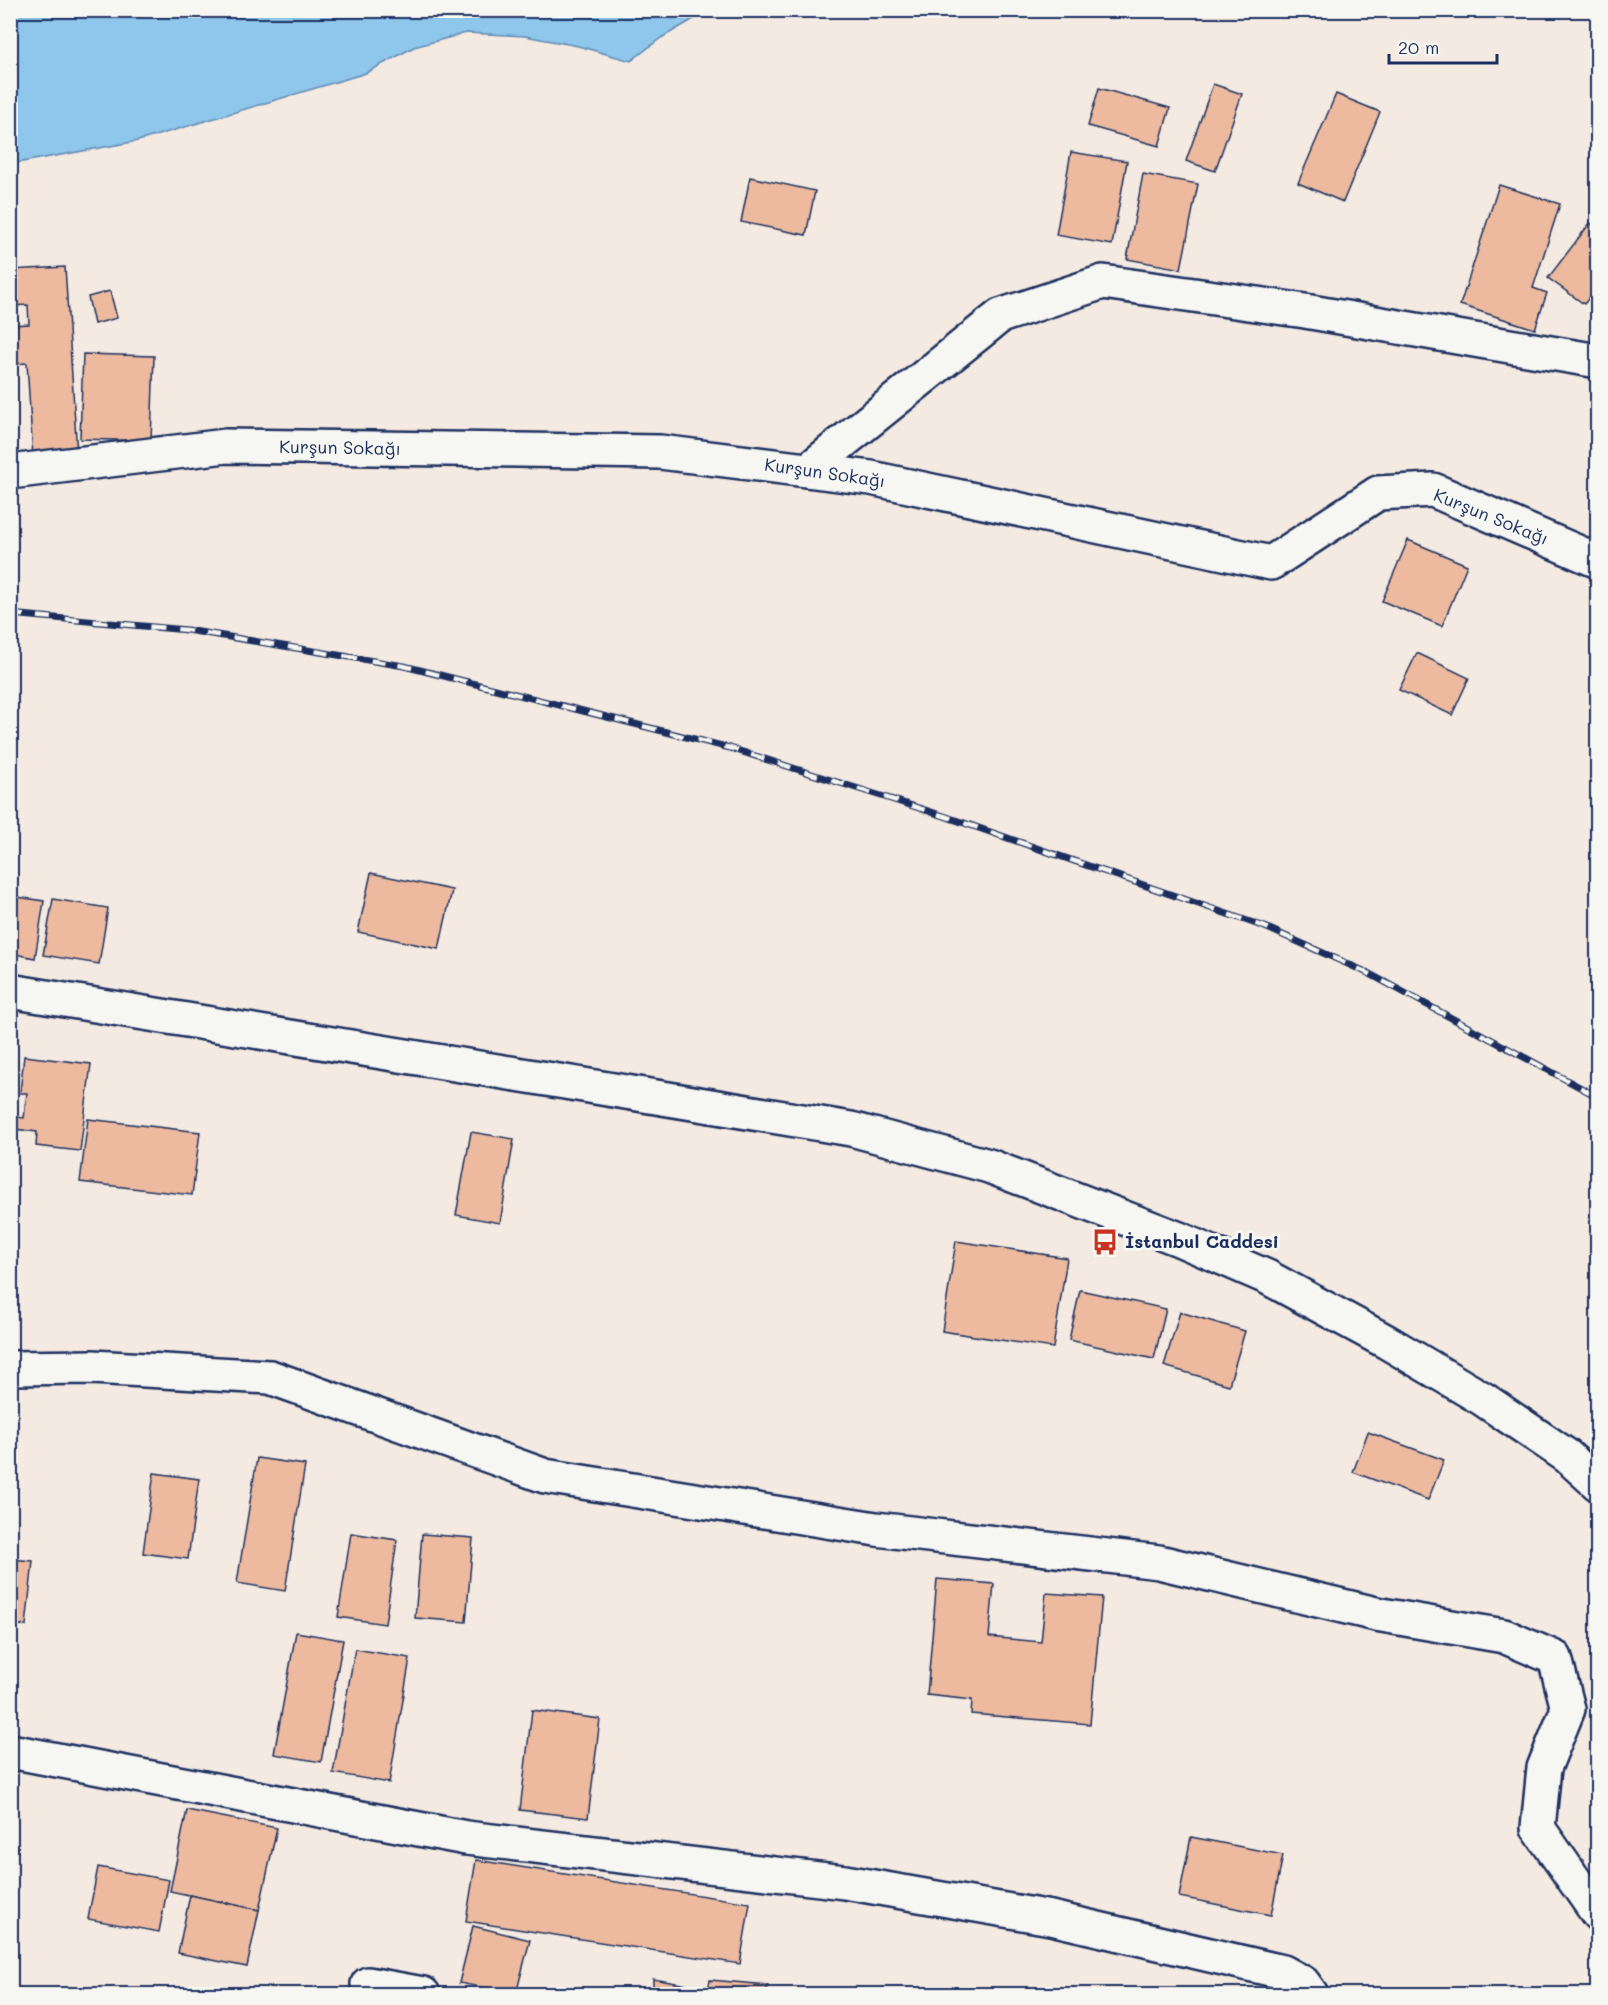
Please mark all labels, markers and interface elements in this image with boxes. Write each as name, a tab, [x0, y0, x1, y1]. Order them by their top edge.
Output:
scale bar	[1389, 27, 1497, 65]
text: 20 m	[1398, 35, 1439, 59]
street label: Kurşun Sokağı	[279, 434, 401, 460]
street label: Kurşun Sokağı	[763, 452, 887, 492]
street label: Kurşun Sokağı	[1430, 482, 1552, 550]
bus stop icon: İstanbul Caddesi	[1090, 1227, 1120, 1257]
place label: İstanbul Caddesi	[1125, 1229, 1279, 1253]

